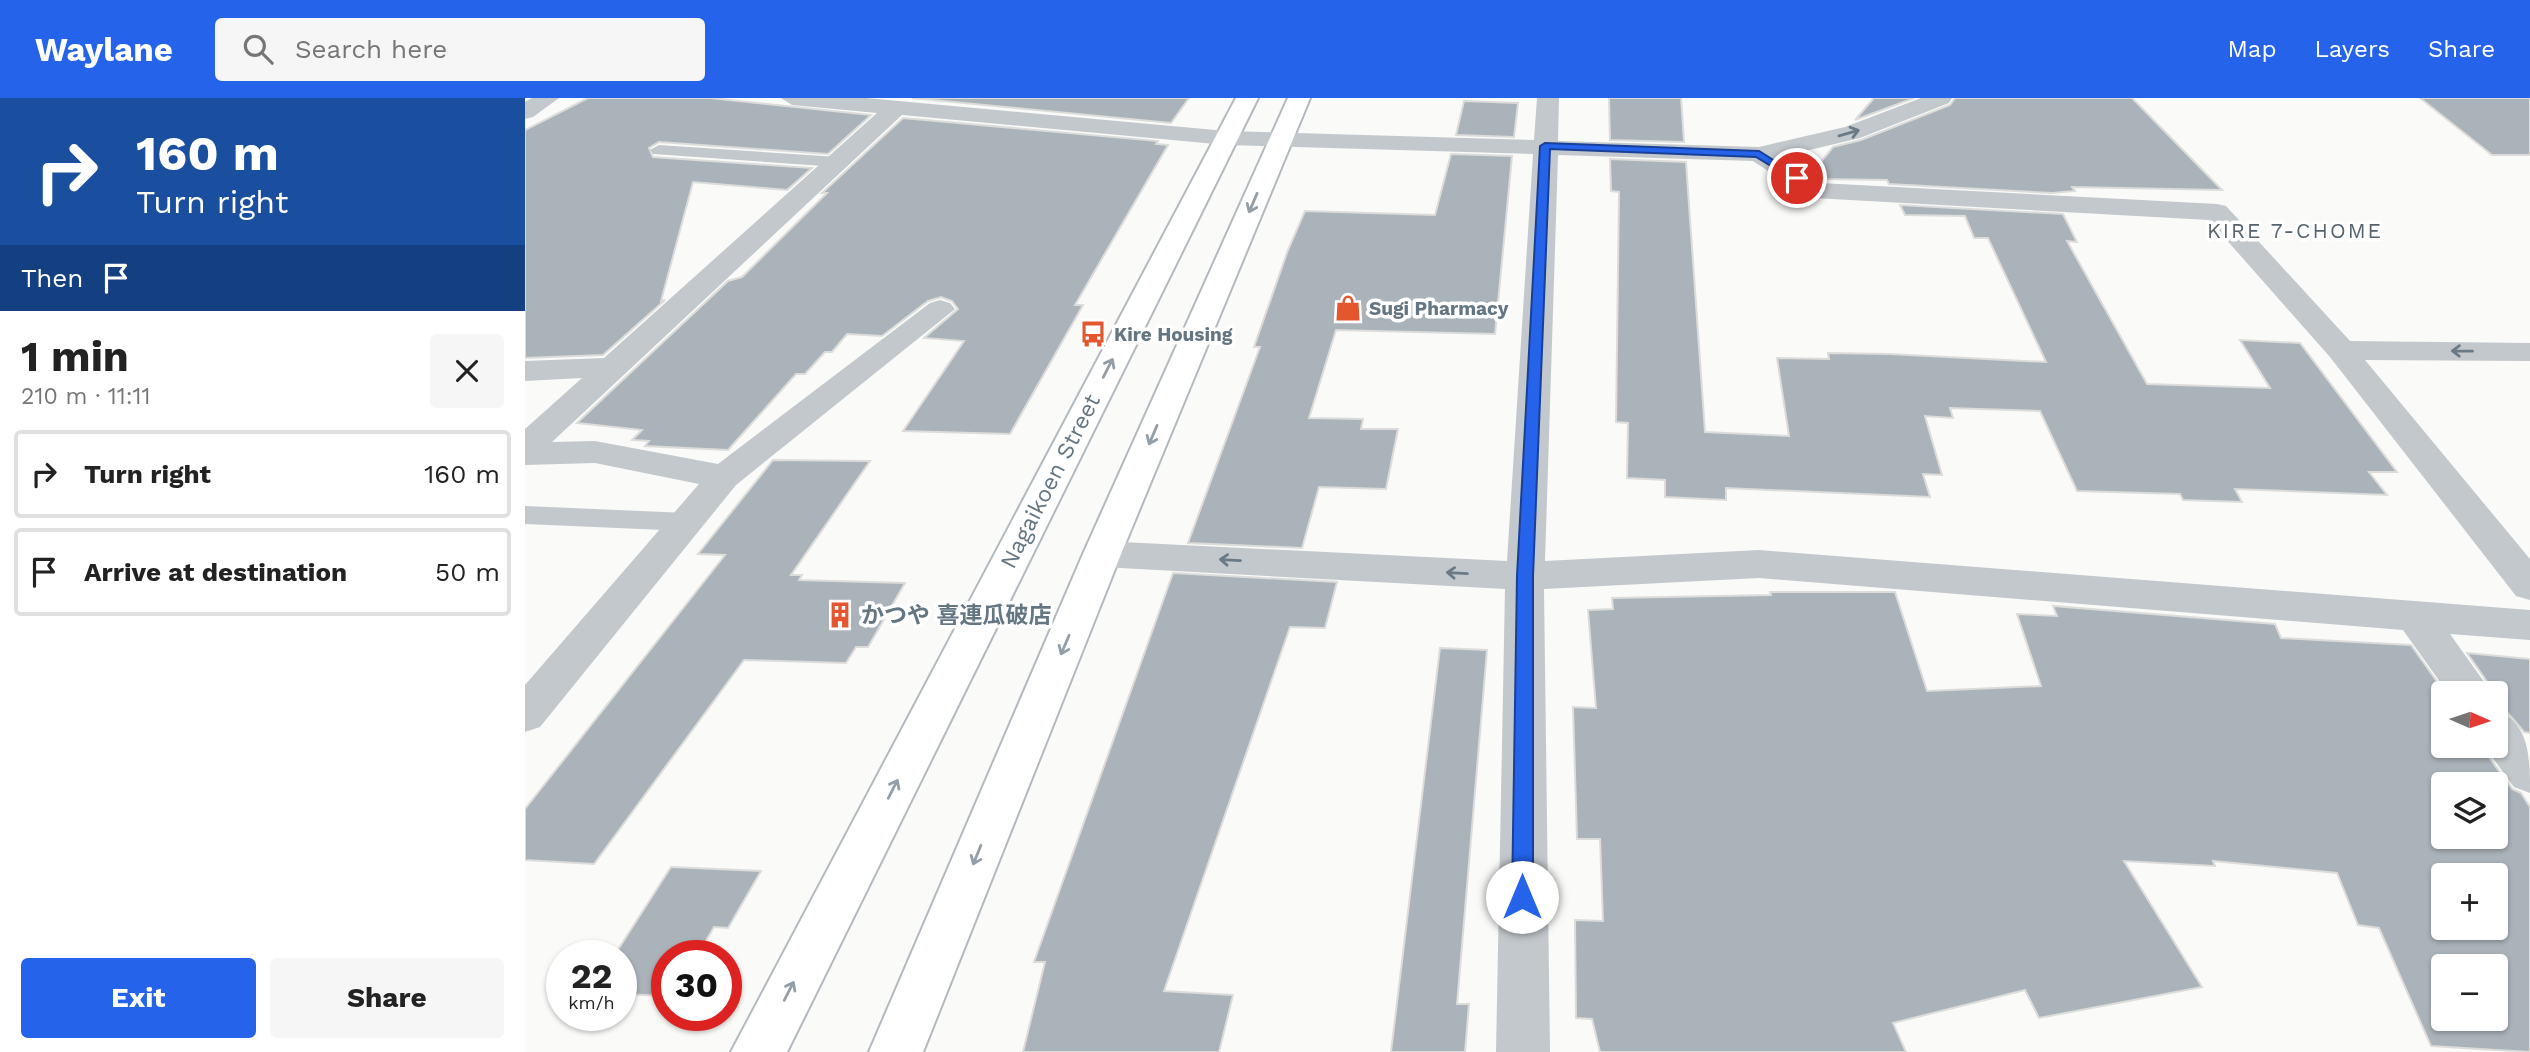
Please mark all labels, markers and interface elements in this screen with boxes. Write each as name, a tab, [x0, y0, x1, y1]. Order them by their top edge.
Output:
search box	[215, 18, 705, 81]
text: Waylane	[35, 30, 173, 69]
icon: search	[239, 30, 277, 68]
text: Search here	[295, 34, 447, 64]
text: Map	[2228, 35, 2276, 63]
text: Layers	[2314, 35, 2390, 63]
text: Share	[2428, 35, 2495, 63]
text: 160 m	[136, 124, 279, 182]
one-way arrow	[1837, 125, 1859, 138]
icon: right	[21, 126, 112, 217]
pin	[1767, 148, 1827, 208]
icon: arrive	[1778, 159, 1816, 197]
text: Turn right	[136, 183, 288, 221]
one-way arrow	[1246, 192, 1259, 214]
district label: KIRE 7-CHOME	[2207, 218, 2383, 243]
icon: arrive	[97, 259, 135, 297]
text: Then	[21, 263, 83, 293]
shop icon: Sugi Pharmacy	[1333, 293, 1363, 323]
place label: Sugi Pharmacy	[1369, 297, 1509, 320]
bus stop icon: Kire Housing	[1078, 319, 1108, 349]
place label: Kire Housing	[1114, 323, 1233, 346]
text: 1 min	[21, 332, 129, 381]
button: close	[430, 334, 504, 408]
one-way arrow	[2451, 345, 2474, 358]
one-way arrow	[1102, 358, 1116, 379]
text: 210 m · 11:11	[21, 383, 151, 410]
street label: Nagaikoen Street	[995, 389, 1106, 573]
one-way arrow	[1146, 424, 1159, 445]
icon: right	[25, 455, 63, 493]
text: Turn right	[84, 459, 211, 489]
text: 160 m	[424, 459, 500, 489]
icon: arrive	[25, 553, 63, 591]
one-way arrow	[1219, 554, 1242, 567]
text: Arrive at destination	[84, 557, 347, 587]
text: 50 m	[435, 557, 500, 587]
one-way arrow	[1446, 566, 1469, 579]
building icon: かつや 喜連瓜破店	[825, 600, 855, 630]
place label: かつや 喜連瓜破店	[861, 602, 1052, 629]
one-way arrow	[1057, 633, 1070, 655]
north arrow	[2431, 681, 2508, 758]
map controls	[2431, 681, 2508, 1031]
button: layers	[2431, 772, 2508, 849]
one-way arrow	[887, 779, 900, 800]
one-way arrow	[970, 843, 983, 865]
position arrow	[1485, 860, 1559, 934]
button: +	[2431, 863, 2508, 940]
speed limit sign: 30	[651, 940, 742, 1031]
button: −	[2431, 954, 2508, 1031]
text: 22	[571, 955, 612, 997]
button: Exit	[21, 958, 256, 1038]
button: Share	[270, 958, 504, 1038]
one-way arrow	[783, 981, 797, 1002]
text: km/h	[568, 992, 615, 1013]

